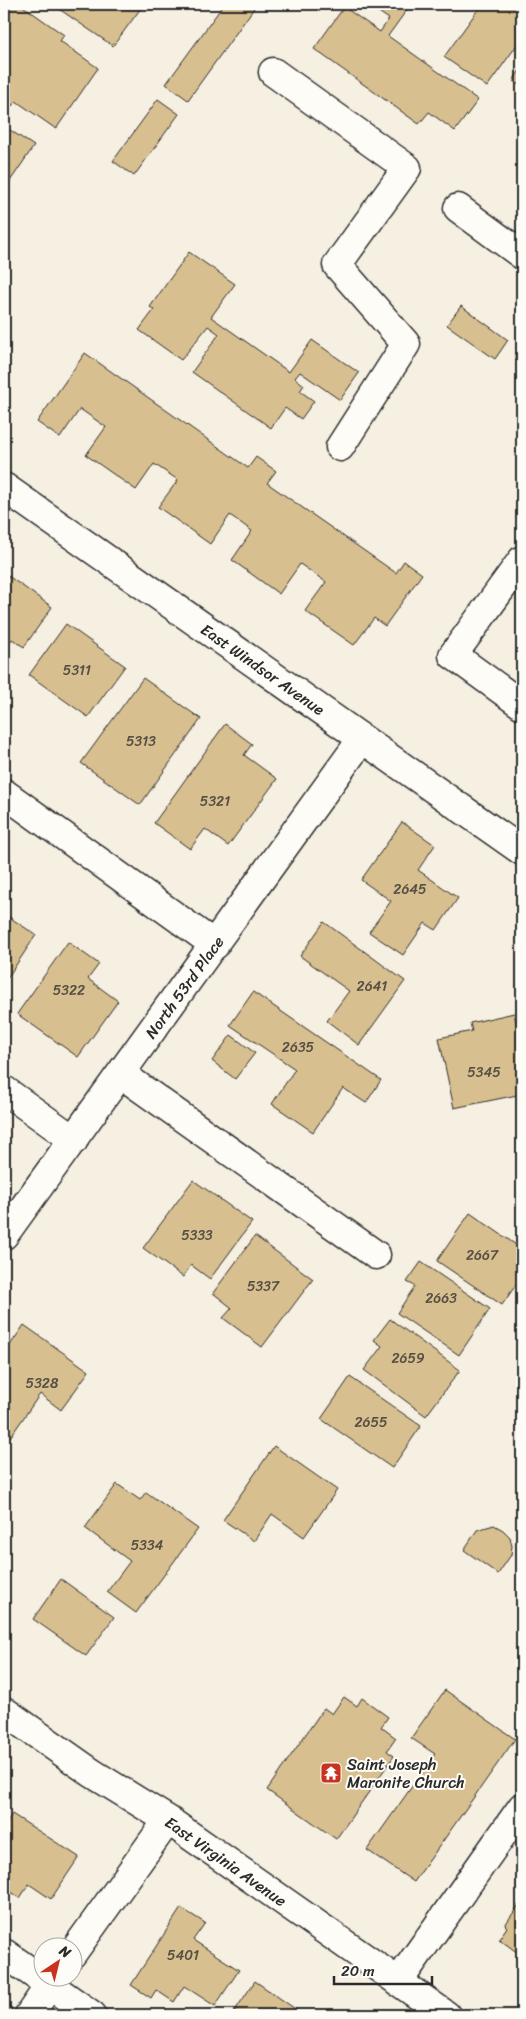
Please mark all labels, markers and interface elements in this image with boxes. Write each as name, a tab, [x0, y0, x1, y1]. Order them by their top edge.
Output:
street label: East Windsor Avenue	[194, 616, 331, 723]
house number: 5311	[63, 658, 91, 683]
house number: 5313	[126, 729, 156, 754]
house number: 5321	[200, 789, 230, 814]
house number: 2645	[393, 877, 427, 902]
street label: North 53rd Place	[137, 930, 232, 1045]
house number: 2641	[357, 974, 387, 999]
house number: 5322	[53, 978, 85, 1003]
house number: 2635	[282, 1035, 315, 1060]
house number: 5345	[467, 1060, 501, 1085]
house number: 5333	[181, 1223, 213, 1248]
house number: 2667	[466, 1243, 499, 1268]
house number: 5337	[247, 1274, 280, 1299]
house number: 2663	[425, 1286, 457, 1311]
house number: 2659	[391, 1346, 425, 1371]
house number: 5328	[26, 1371, 59, 1396]
house number: 2655	[354, 1410, 388, 1435]
house number: 5334	[131, 1533, 164, 1558]
place label: Saint Joseph Maronite Church	[347, 1750, 465, 1797]
temple icon: Saint Joseph Maronite Church	[319, 1761, 343, 1785]
street label: East Virginia Avenue	[159, 1808, 293, 1915]
north arrow	[32, 1936, 82, 1986]
text: N	[53, 1938, 77, 1965]
house number: 5401	[167, 1943, 199, 1968]
scale bar	[334, 1954, 431, 1986]
text: 20 m	[341, 1958, 375, 1984]

